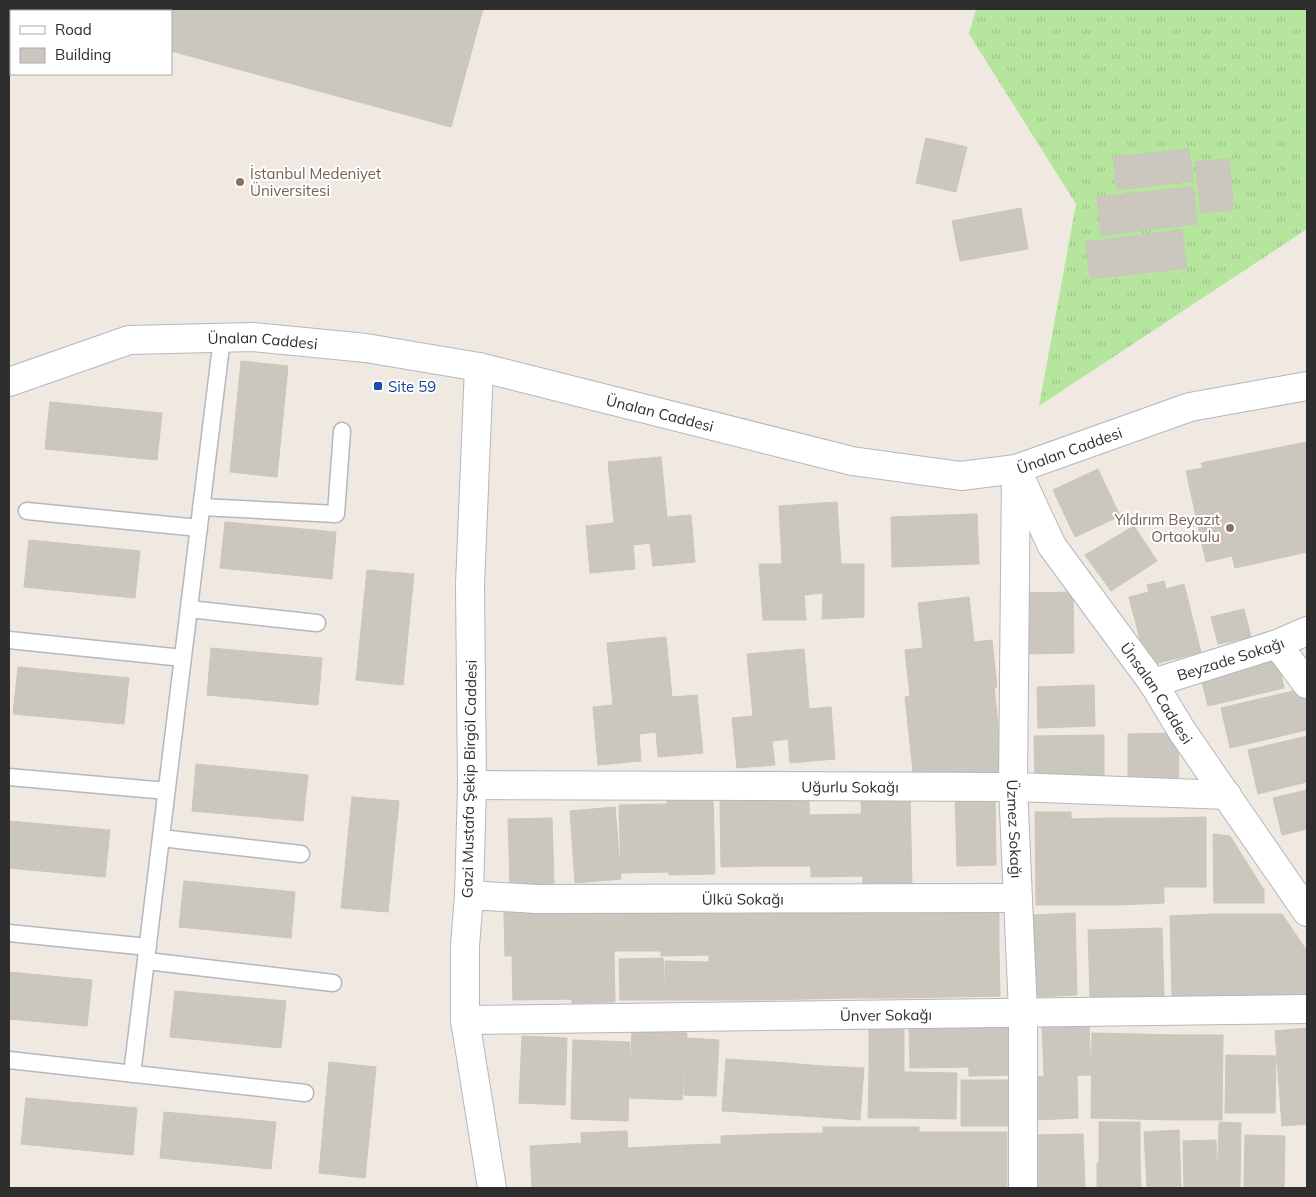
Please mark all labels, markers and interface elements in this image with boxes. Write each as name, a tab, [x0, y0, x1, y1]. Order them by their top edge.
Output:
legend	[10, 10, 172, 75]
text: Road	[55, 20, 92, 39]
text: Building	[55, 45, 111, 64]
place label: İstanbul Medeniyet Üniversitesi	[250, 164, 381, 200]
marker: İstanbul Medeniyet Üniversitesi	[234, 176, 246, 188]
street label: Ünalan Caddesi	[207, 327, 319, 353]
place label: Site 59	[388, 377, 436, 396]
marker: Site 59	[372, 380, 384, 392]
street label: Ünalan Caddesi	[604, 390, 716, 435]
street label: Ünalan Caddesi	[1014, 423, 1124, 477]
place label: Yıldırım Beyazıt Ortaokulu	[1114, 510, 1220, 546]
marker: Yıldırım Beyazıt Ortaokulu	[1224, 522, 1236, 534]
street label: Beyzade Sokağı	[1174, 633, 1287, 684]
street label: Ünsalan Caddesi	[1117, 638, 1197, 747]
street label: Gazi Mustafa Şekip Birgöl Caddesi	[457, 660, 481, 898]
street label: Uğurlu Sokağı	[801, 777, 899, 796]
street label: Üzmez Sokağı	[1003, 779, 1027, 879]
street label: Ülkü Sokağı	[702, 889, 784, 908]
street label: Ünver Sokağı	[840, 1004, 932, 1025]

